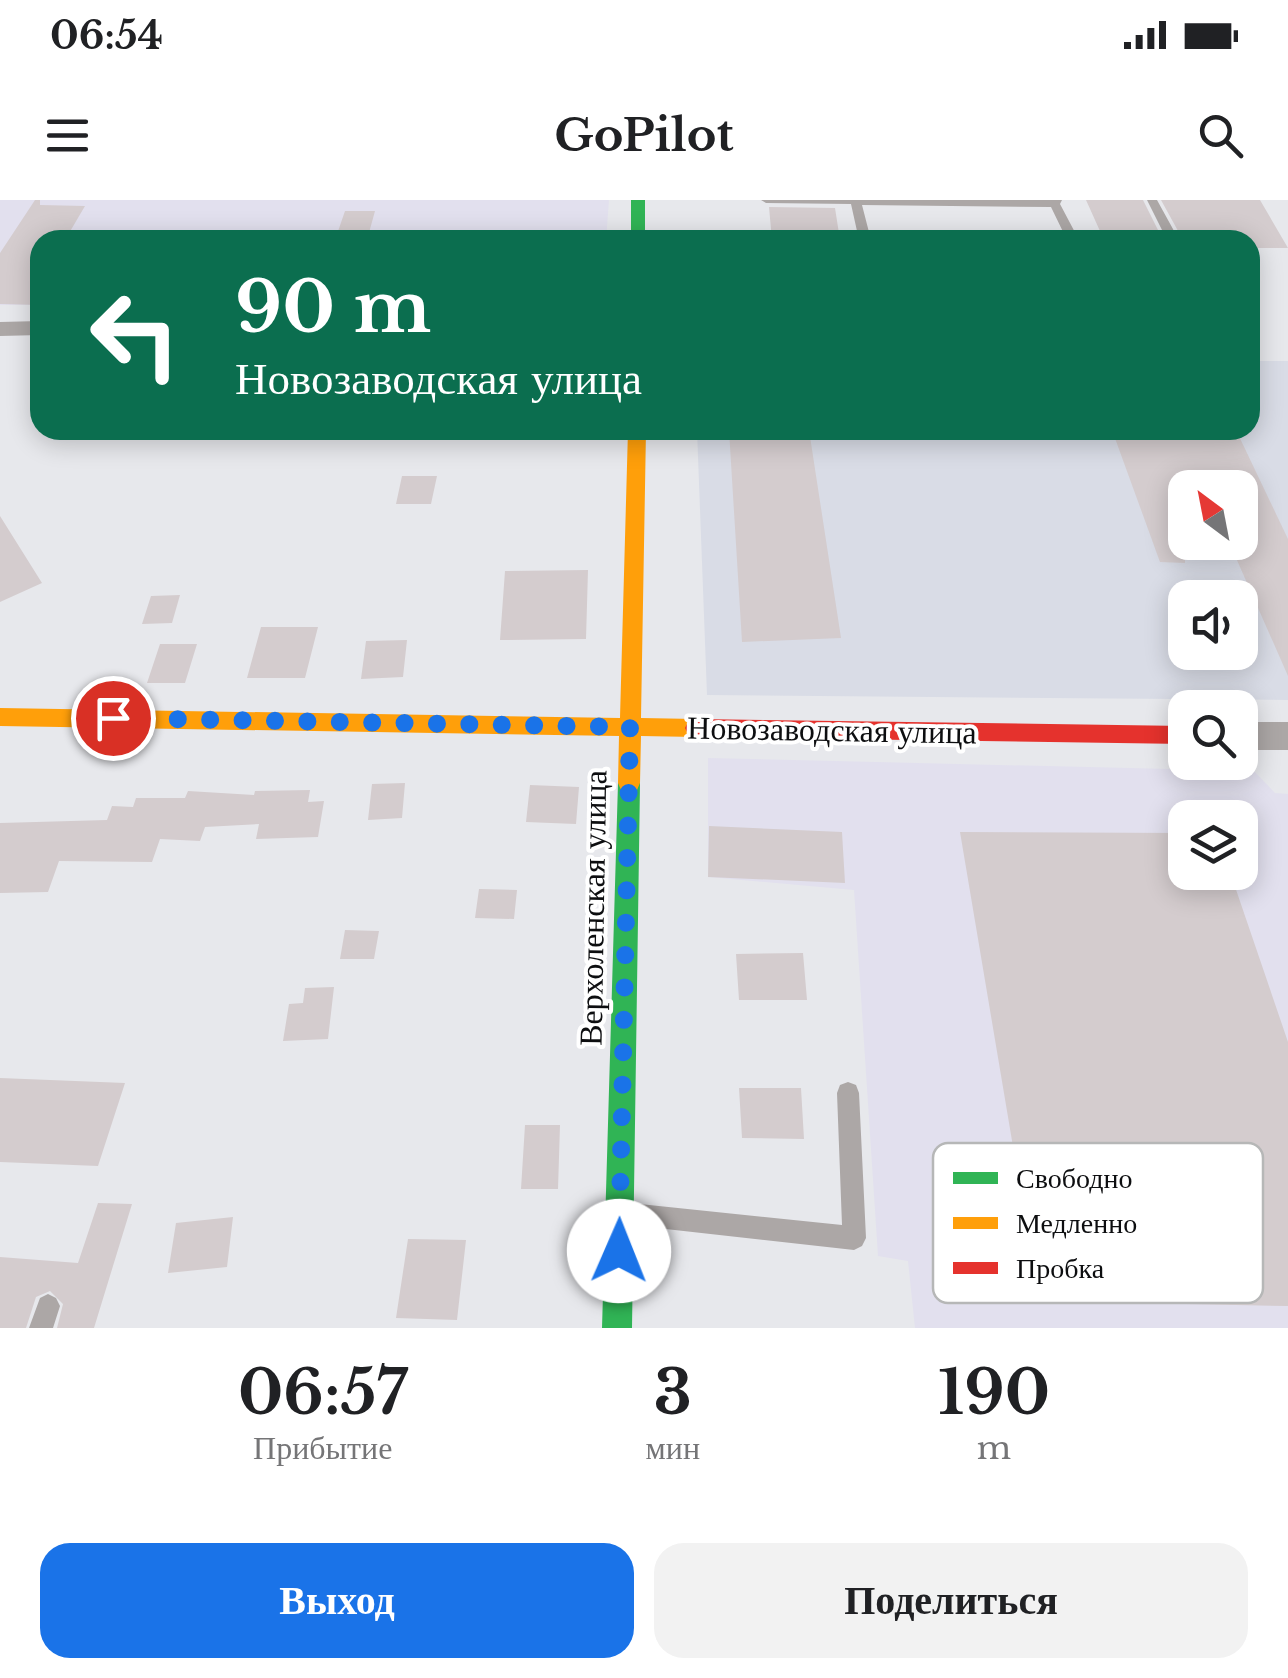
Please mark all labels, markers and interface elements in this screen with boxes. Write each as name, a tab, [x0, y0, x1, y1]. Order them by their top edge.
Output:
text: 06:54	[50, 12, 163, 59]
text: GoPilot	[554, 107, 734, 163]
icon: menu	[40, 108, 95, 163]
icon: search	[1193, 108, 1248, 163]
text: 90 m	[235, 264, 431, 351]
icon: left	[70, 270, 200, 400]
text: Новозаводская улица	[235, 350, 642, 406]
north arrow	[1168, 470, 1258, 560]
map controls	[1168, 470, 1258, 890]
button: sound	[1168, 580, 1258, 670]
pin	[71, 676, 156, 761]
button: search	[1168, 690, 1258, 780]
icon: arrive	[86, 691, 141, 746]
street label: Новозаводская улица	[687, 707, 977, 753]
street label: Верхоленская улица	[571, 770, 615, 1046]
button: layers	[1168, 800, 1258, 890]
legend	[933, 1143, 1263, 1303]
text: Свободно	[1016, 1161, 1132, 1196]
position arrow	[567, 1199, 671, 1303]
text: Медленно	[1016, 1206, 1137, 1241]
text: Пробка	[1016, 1251, 1105, 1286]
text: 06:57	[238, 1356, 407, 1430]
text: 3	[654, 1356, 692, 1430]
text: 190	[938, 1356, 1050, 1430]
text: Прибытие	[253, 1428, 392, 1468]
text: мин	[646, 1428, 700, 1468]
text: m	[977, 1428, 1011, 1468]
button: Выход	[40, 1543, 634, 1658]
button: Поделиться	[654, 1543, 1248, 1658]

